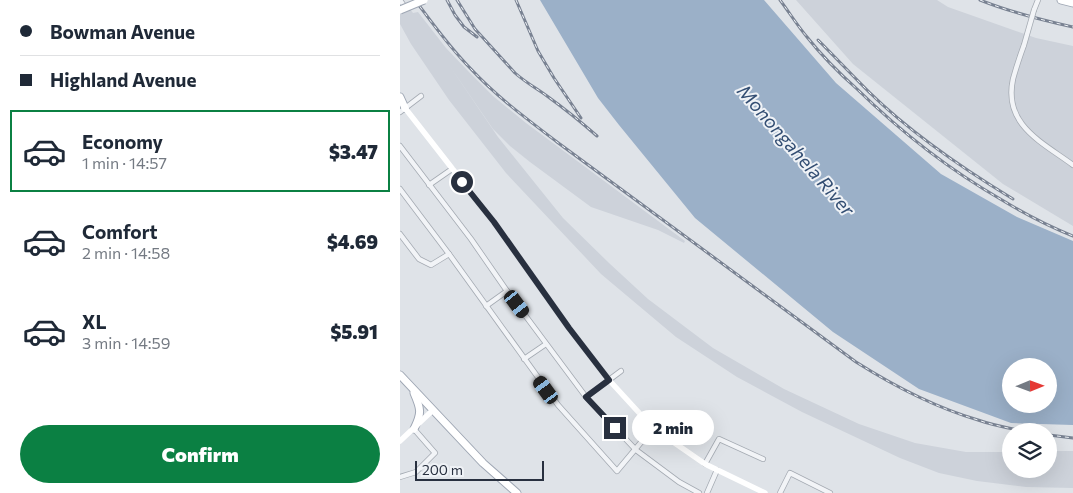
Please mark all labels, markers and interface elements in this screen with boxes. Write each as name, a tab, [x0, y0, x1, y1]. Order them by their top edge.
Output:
text: Bowman Avenue	[50, 20, 195, 43]
text: Highland Avenue	[50, 68, 196, 91]
water label: Monongahela River	[733, 79, 861, 221]
icon: car	[22, 129, 67, 174]
text: Economy	[82, 130, 163, 153]
text: $3.47	[329, 140, 378, 163]
text: 1 min · 14:57	[82, 153, 167, 172]
route start	[451, 171, 473, 193]
icon: car	[22, 219, 67, 264]
text: Comfort	[82, 220, 158, 243]
text: $4.69	[327, 230, 378, 253]
text: 2 min · 14:58	[82, 243, 170, 262]
car	[501, 288, 532, 320]
icon: car	[22, 309, 67, 354]
text: XL	[82, 310, 107, 333]
text: $5.91	[330, 320, 378, 343]
text: 3 min · 14:59	[82, 333, 170, 352]
north arrow	[1002, 358, 1058, 412]
map controls	[1002, 358, 1057, 478]
car	[531, 373, 560, 407]
callout: 2 min	[632, 410, 715, 446]
route end	[604, 417, 626, 439]
text: 2 min	[653, 418, 693, 437]
button: layers	[1002, 423, 1057, 478]
button: Confirm	[20, 425, 380, 483]
scale bar	[415, 458, 544, 481]
text: 200 m	[422, 461, 463, 478]

